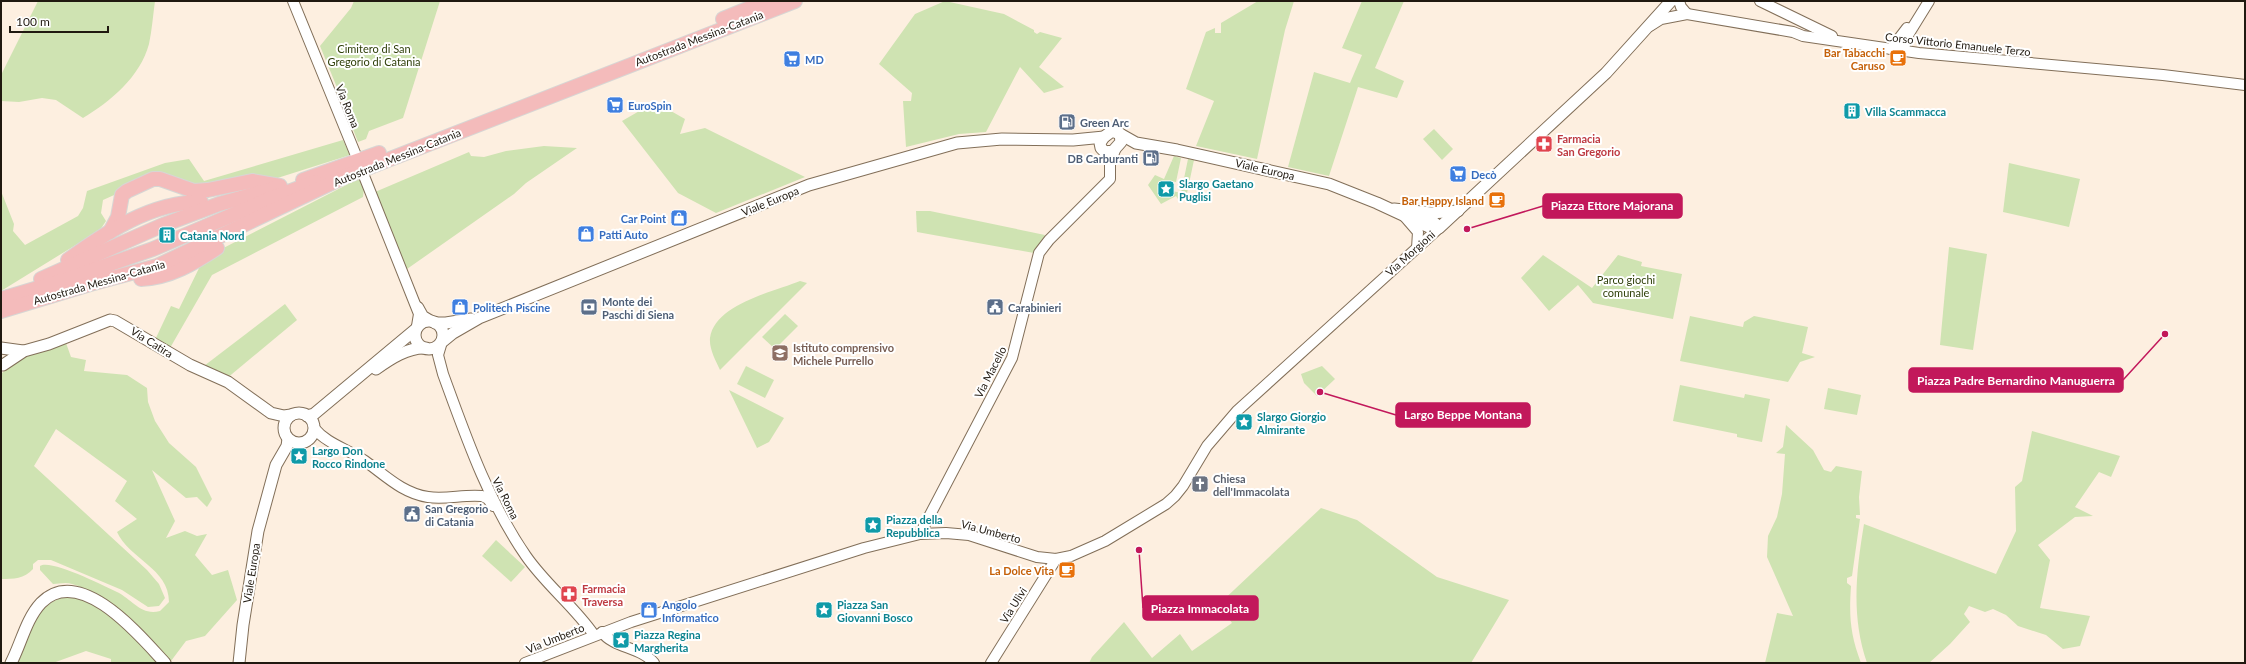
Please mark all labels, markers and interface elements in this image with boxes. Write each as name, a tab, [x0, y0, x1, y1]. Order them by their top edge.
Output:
scale bar	[10, 8, 108, 34]
street label: Autostrada Messina-Catania	[633, 8, 765, 68]
text: 100 m	[16, 14, 50, 29]
street label: Corso Vittorio Emanuele Terzo	[1885, 30, 2031, 58]
park label: Cimitero di San Gregorio di Catania	[327, 42, 421, 68]
place label: Bar Tabacchi Caruso	[1824, 46, 1885, 72]
cafe icon: Bar Tabacchi Caruso	[1888, 48, 1908, 68]
supermarket icon: MD	[782, 49, 802, 69]
place label: MD	[805, 53, 824, 66]
street label: Via Roma	[333, 82, 363, 130]
supermarket icon: EuroSpin	[605, 95, 625, 115]
place label: EuroSpin	[628, 99, 672, 112]
building icon: Villa Scammacca	[1842, 101, 1862, 121]
place label: Villa Scammacca	[1864, 105, 1946, 118]
fuel station icon: Green Arc	[1057, 112, 1077, 132]
place label: Green Arc	[1080, 116, 1130, 129]
street label: Autostrada Messina-Catania	[331, 125, 463, 189]
place label: Farmacia San Gregorio	[1557, 132, 1620, 158]
pharmacy icon: Farmacia San Gregorio	[1534, 134, 1554, 154]
fuel station icon: DB Carburanti	[1141, 148, 1161, 168]
place label: DB Carburanti	[1067, 152, 1138, 165]
street label: Viale Europa	[1234, 156, 1296, 182]
supermarket icon: Decò	[1448, 164, 1468, 184]
place label: Decò	[1471, 168, 1497, 181]
place label: Slargo Gaetano Puglisi	[1179, 177, 1254, 203]
place icon: Slargo Gaetano Puglisi	[1156, 179, 1176, 199]
street label: Viale Europa	[739, 184, 801, 218]
cafe icon: Bar Happy Island	[1487, 190, 1507, 210]
place label: Bar Happy Island	[1402, 194, 1484, 207]
callout: Piazza Ettore Majorana	[1543, 194, 1682, 218]
text: Piazza Ettore Majorana	[1551, 198, 1673, 213]
shop icon: Car Point	[669, 208, 689, 228]
place label: Car Point	[621, 212, 667, 225]
shop icon: Patti Auto	[576, 224, 596, 244]
building icon: Catania Nord	[157, 225, 177, 245]
street label: Via Morgioni	[1383, 227, 1438, 279]
place label: Patti Auto	[599, 228, 648, 241]
place label: Catania Nord	[180, 229, 245, 242]
street label: Autostrada Messina-Catania	[32, 257, 166, 307]
park label: Parco giochi comunale	[1597, 273, 1656, 299]
place label: Monte dei Paschi di Siena	[602, 295, 674, 321]
shop icon: Politech Piscine	[450, 297, 470, 317]
bank icon: Monte dei Paschi di Siena	[579, 297, 599, 317]
public building icon: Carabinieri	[985, 297, 1005, 317]
place label: Politech Piscine	[473, 301, 550, 314]
place label: Carabinieri	[1008, 301, 1061, 314]
street label: Via Catira	[129, 324, 175, 360]
place label: Istituto comprensivo Michele Purrello	[793, 341, 894, 367]
school or university icon: Istituto comprensivo Michele Purrello	[770, 343, 790, 363]
street label: Via Macello	[971, 344, 1009, 400]
callout: Piazza Padre Bernardino Manuguerra	[1909, 368, 2123, 392]
text: Piazza Padre Bernardino Manuguerra	[1917, 373, 2115, 388]
callout: Largo Beppe Montana	[1396, 403, 1530, 427]
text: Largo Beppe Montana	[1404, 407, 1522, 422]
place label: Slargo Giorgio Almirante	[1256, 410, 1326, 436]
place icon: Slargo Giorgio Almirante	[1234, 412, 1254, 432]
place label: Largo Don Rocco Rindone	[312, 444, 385, 470]
place icon: Largo Don Rocco Rindone	[289, 446, 309, 466]
place label: Chiesa dell'Immacolata	[1213, 472, 1290, 498]
church icon: Chiesa dell'Immacolata	[1190, 474, 1210, 494]
street label: Via Roma	[490, 475, 522, 521]
place label: San Gregorio di Catania	[425, 502, 488, 528]
public building icon: San Gregorio di Catania	[402, 504, 422, 524]
place label: Piazza della Repubblica	[886, 513, 943, 539]
place icon: Piazza della Repubblica	[863, 515, 883, 535]
street label: Via Umberto	[960, 517, 1022, 545]
street label: Viale Europa	[240, 542, 262, 604]
cafe icon: La Dolce Vita	[1057, 560, 1077, 580]
place label: La Dolce Vita	[989, 564, 1054, 577]
place label: Farmacia Traversa	[582, 582, 626, 608]
pharmacy icon: Farmacia Traversa	[559, 584, 579, 604]
street label: Via Ulivi	[997, 584, 1029, 625]
callout: Piazza Immacolata	[1143, 596, 1258, 620]
place label: Angolo Informatico	[661, 598, 719, 624]
place label: Piazza San Giovanni Bosco	[837, 598, 913, 624]
shop icon: Angolo Informatico	[639, 600, 659, 620]
place icon: Piazza San Giovanni Bosco	[814, 600, 834, 620]
text: Piazza Immacolata	[1151, 601, 1249, 616]
street label: Via Umberto	[524, 620, 586, 656]
place label: Piazza Regina Margherita	[634, 628, 701, 654]
place icon: Piazza Regina Margherita	[611, 630, 631, 650]

